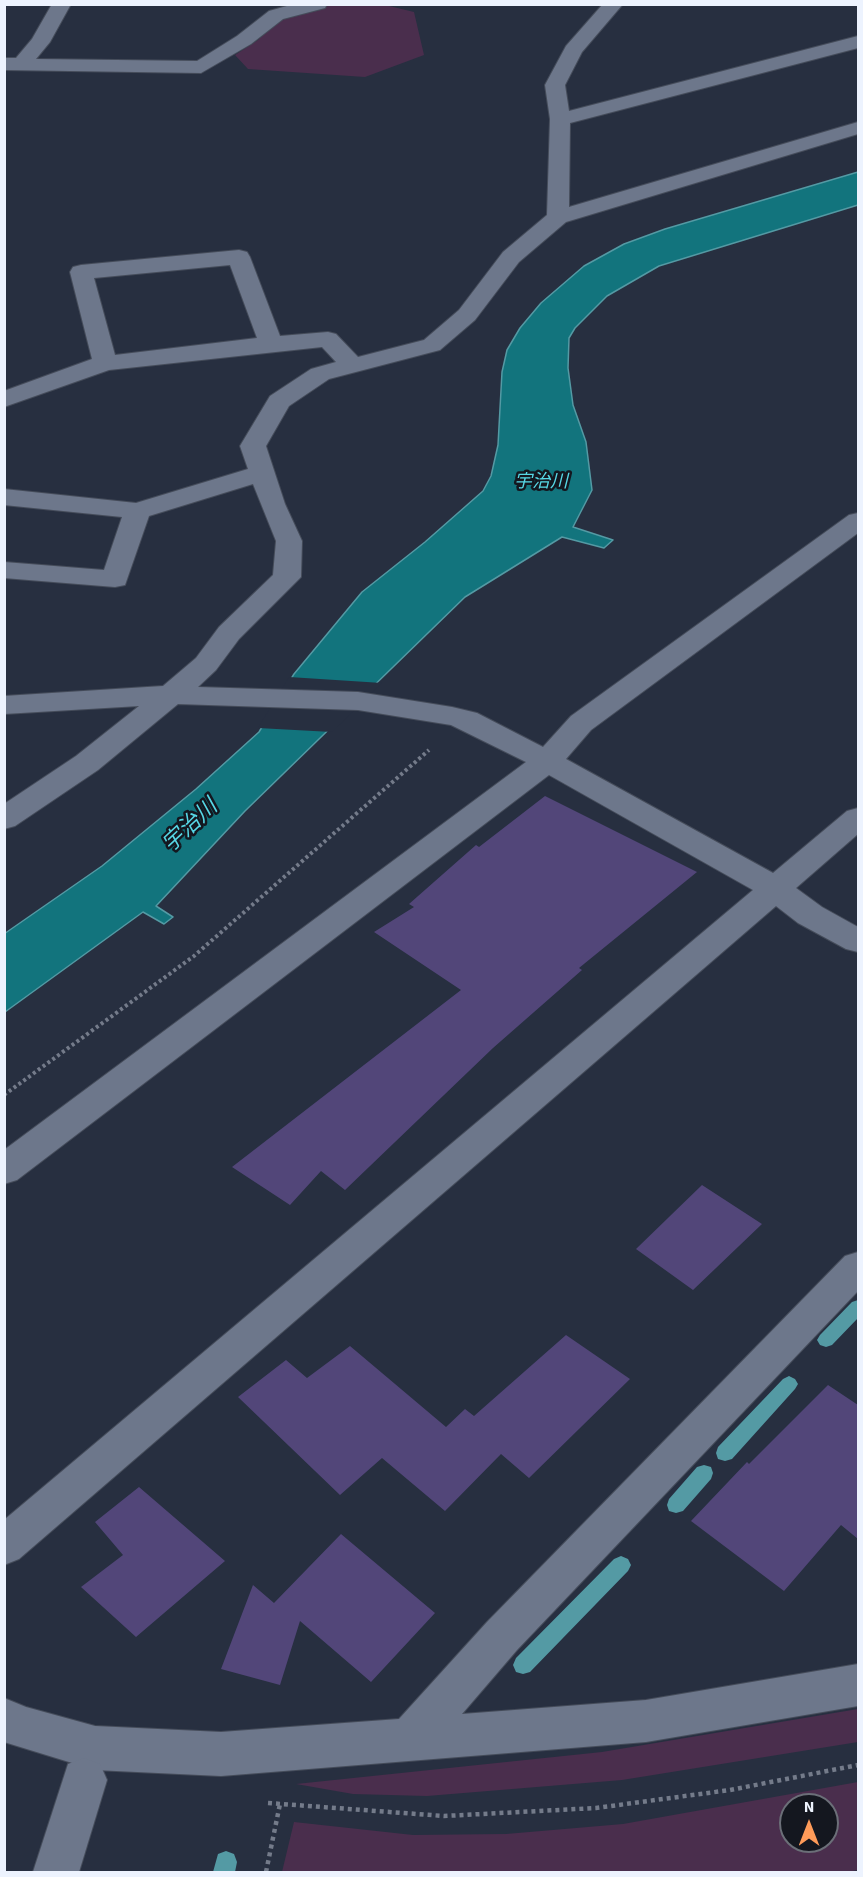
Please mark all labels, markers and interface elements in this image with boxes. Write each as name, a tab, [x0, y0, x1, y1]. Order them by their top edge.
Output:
water label: 宇治川	[514, 472, 568, 494]
water label: 宇治川	[158, 795, 224, 859]
north arrow	[779, 1793, 839, 1853]
text: N	[804, 1796, 814, 1818]

